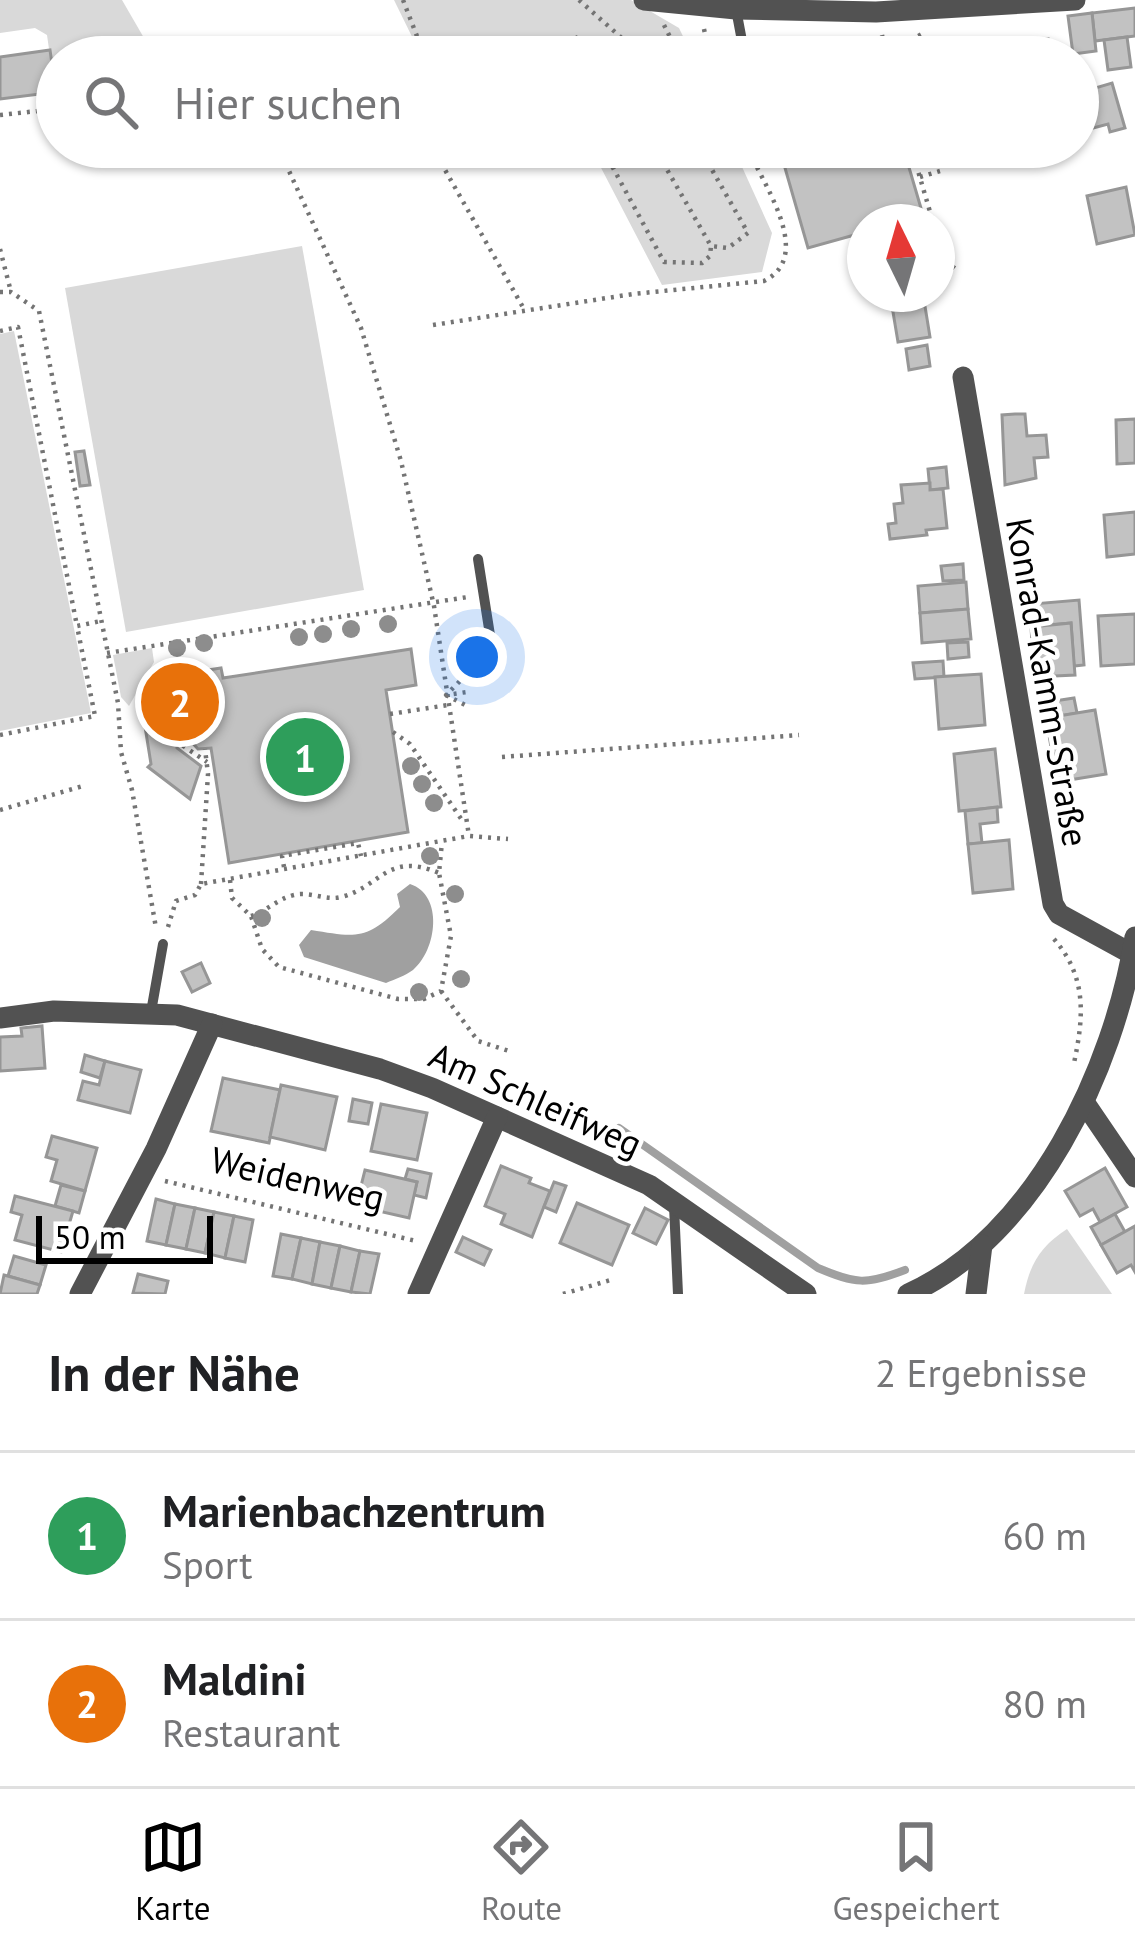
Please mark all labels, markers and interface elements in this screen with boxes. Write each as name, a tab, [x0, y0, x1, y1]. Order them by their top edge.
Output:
search box	[36, 36, 1099, 168]
icon: search	[78, 69, 144, 135]
text: Hier suchen	[174, 73, 402, 131]
north arrow	[847, 204, 955, 312]
street label: Konrad-Kamm-Straße	[996, 514, 1100, 850]
your location	[447, 627, 507, 687]
pin: 2	[141, 657, 219, 747]
pin: 1	[266, 712, 344, 802]
street label: Am Schleifweg	[422, 1031, 650, 1167]
street label: Weidenweg	[207, 1135, 389, 1221]
scale bar	[36, 1210, 213, 1263]
text: 50 m	[54, 1215, 126, 1258]
text: In der Nähe	[48, 1339, 300, 1405]
text: 2 Ergebnisse	[875, 1347, 1087, 1398]
text: Marienbachzentrum	[162, 1481, 546, 1539]
text: 1	[76, 1510, 98, 1561]
text: 60 m	[1002, 1510, 1087, 1561]
text: Sport	[162, 1539, 252, 1590]
text: Maldini	[162, 1649, 307, 1707]
text: 2	[76, 1678, 98, 1729]
text: 80 m	[1002, 1678, 1087, 1729]
text: Restaurant	[162, 1707, 340, 1758]
tab: Karte	[135, 1814, 211, 1929]
tab: Route	[481, 1814, 562, 1929]
tab: Gespeichert	[832, 1814, 1000, 1929]

